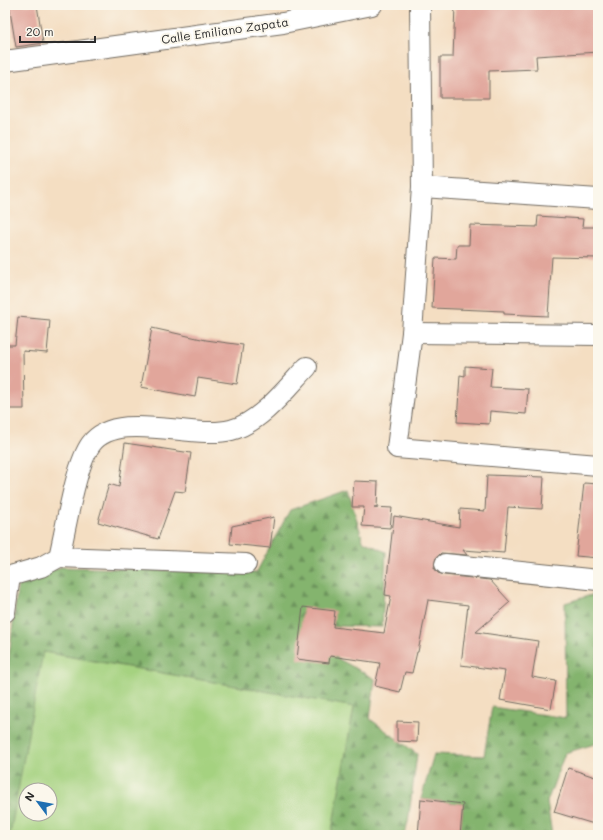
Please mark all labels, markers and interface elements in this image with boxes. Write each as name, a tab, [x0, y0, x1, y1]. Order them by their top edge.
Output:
street label: Calle Emiliano Zapata	[160, 13, 290, 47]
scale bar	[20, 18, 95, 44]
text: 20 m	[26, 23, 54, 39]
north arrow	[18, 782, 58, 822]
text: N	[21, 789, 38, 804]

